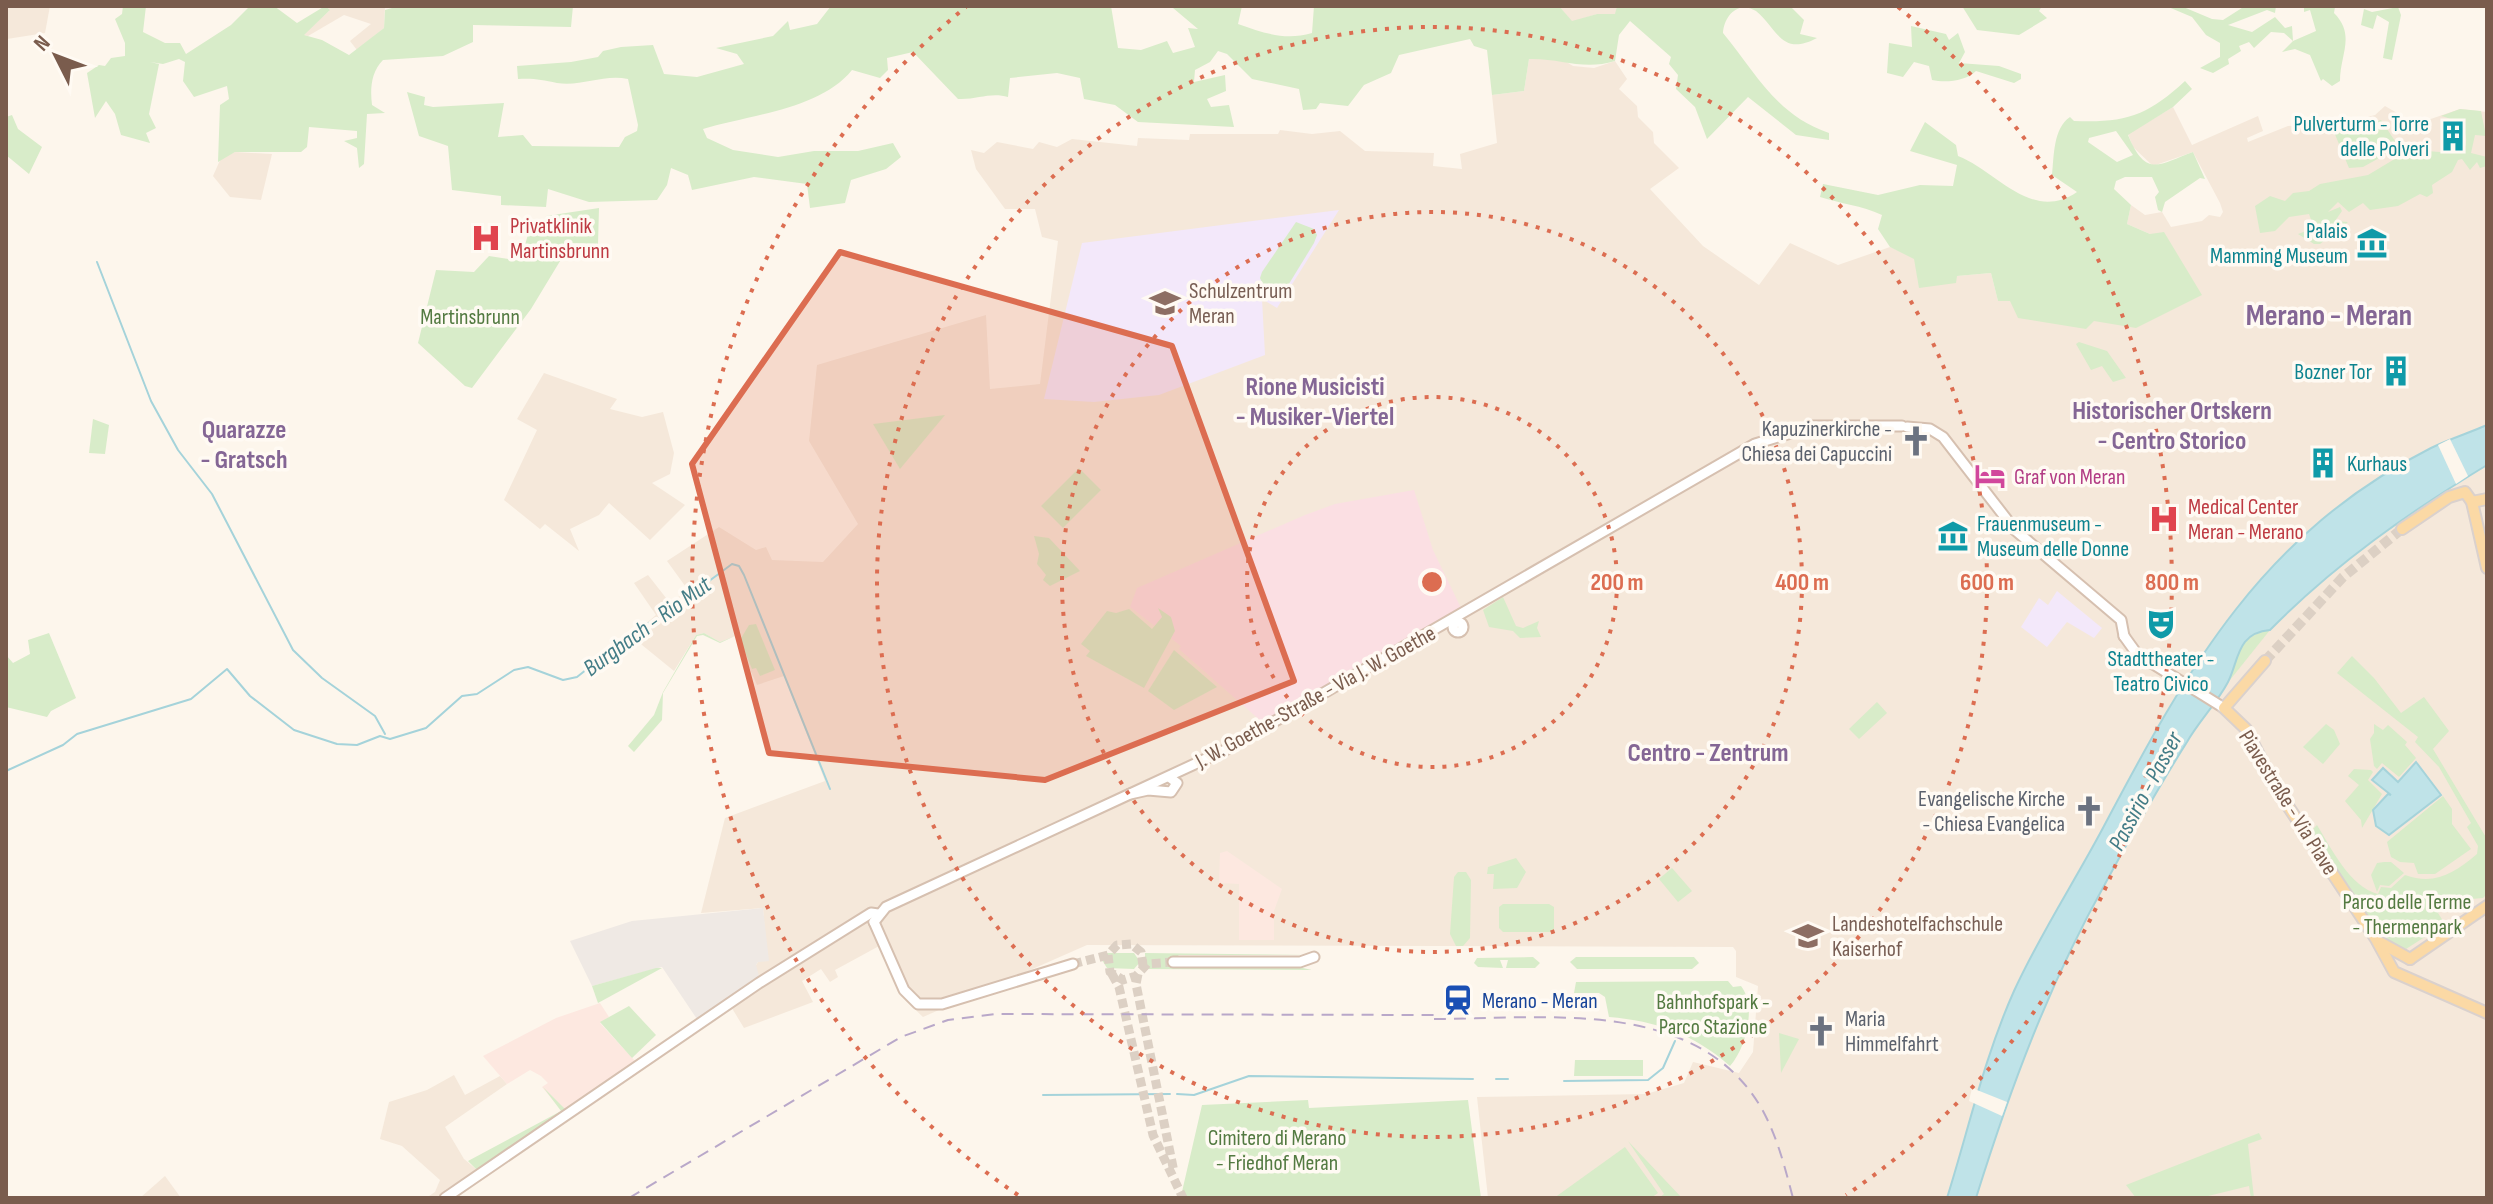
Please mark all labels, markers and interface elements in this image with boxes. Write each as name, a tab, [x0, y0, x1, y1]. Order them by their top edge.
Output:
north arrow	[16, 16, 96, 96]
text: N	[28, 30, 56, 57]
place label: Pulverturm - Torre delle Polveri	[2294, 111, 2429, 163]
building icon: Pulverturm - Torre delle Polveri	[2436, 119, 2470, 153]
place label: Privatklinik Martinsbrunn	[510, 213, 610, 265]
place label: Palais Mamming Museum	[2210, 218, 2348, 270]
hospital icon: Privatklinik Martinsbrunn	[469, 221, 503, 255]
museum icon: Palais Mamming Museum	[2355, 226, 2389, 260]
place label: Schulzentrum Meran	[1189, 278, 1292, 330]
school or university icon: Schulzentrum Meran	[1148, 286, 1182, 320]
district label: Merano - Meran	[2246, 298, 2412, 334]
park label: Martinsbrunn	[420, 304, 520, 331]
building icon: Bozner Tor	[2379, 354, 2413, 388]
place label: Bozner Tor	[2294, 359, 2372, 386]
district label: Rione Musicisti - Musiker-Viertel	[1236, 372, 1394, 433]
district label: Historischer Ortskern - Centro Storico	[2072, 396, 2272, 457]
district label: Quarazze - Gratsch	[200, 415, 288, 476]
place label: Kapuzinerkirche - Chiesa dei Capuccini	[1741, 416, 1892, 468]
church icon: Kapuzinerkirche - Chiesa dei Capuccini	[1899, 424, 1933, 458]
building icon: Kurhaus	[2306, 446, 2340, 480]
place label: Kurhaus	[2347, 451, 2407, 478]
hotel icon: Graf von Meran	[1973, 459, 2007, 493]
place label: Graf von Meran	[2014, 464, 2125, 491]
place label: Medical Center Meran - Merano	[2188, 494, 2304, 546]
hospital icon: Medical Center Meran - Merano	[2147, 502, 2181, 536]
place label: Frauenmuseum - Museum delle Donne	[1977, 511, 2129, 563]
museum icon: Frauenmuseum - Museum delle Donne	[1936, 519, 1970, 553]
centre of rings	[1418, 568, 1446, 596]
text: 200 m	[1590, 568, 1644, 597]
text: 400 m	[1775, 568, 1829, 597]
text: 600 m	[1960, 568, 2014, 597]
text: 800 m	[2145, 568, 2199, 597]
water label: Burgbach - Rio Mut	[578, 570, 718, 683]
theatre icon: Stadttheater - Teatro Civico	[2144, 607, 2178, 641]
street label: J. W. Goethe-Straße - Via J. W. Goethe	[1190, 620, 1441, 775]
place label: Stadttheater - Teatro Civico	[2107, 646, 2215, 698]
street label: Piavestraße - Via Piave	[2232, 725, 2343, 880]
water label: Passirio - Passer	[2102, 726, 2189, 856]
district label: Centro - Zentrum	[1628, 738, 1788, 769]
place label: Evangelische Kirche - Chiesa Evangelica	[1918, 786, 2065, 838]
church icon: Evangelische Kirche - Chiesa Evangelica	[2072, 794, 2106, 828]
park label: Parco delle Terme - Thermenpark	[2343, 889, 2471, 941]
place label: Landeshotelfachschule Kaiserhof	[1832, 911, 2003, 963]
school or university icon: Landeshotelfachschule Kaiserhof	[1791, 919, 1825, 953]
station icon: Merano - Meran	[1441, 983, 1475, 1017]
place label: Merano - Meran	[1482, 988, 1598, 1015]
park label: Bahnhofspark - Parco Stazione	[1656, 989, 1770, 1041]
place label: Maria Himmelfahrt	[1845, 1006, 1939, 1058]
church icon: Maria Himmelfahrt	[1804, 1014, 1838, 1048]
park label: Cimitero di Merano - Friedhof Meran	[1208, 1125, 1346, 1177]

